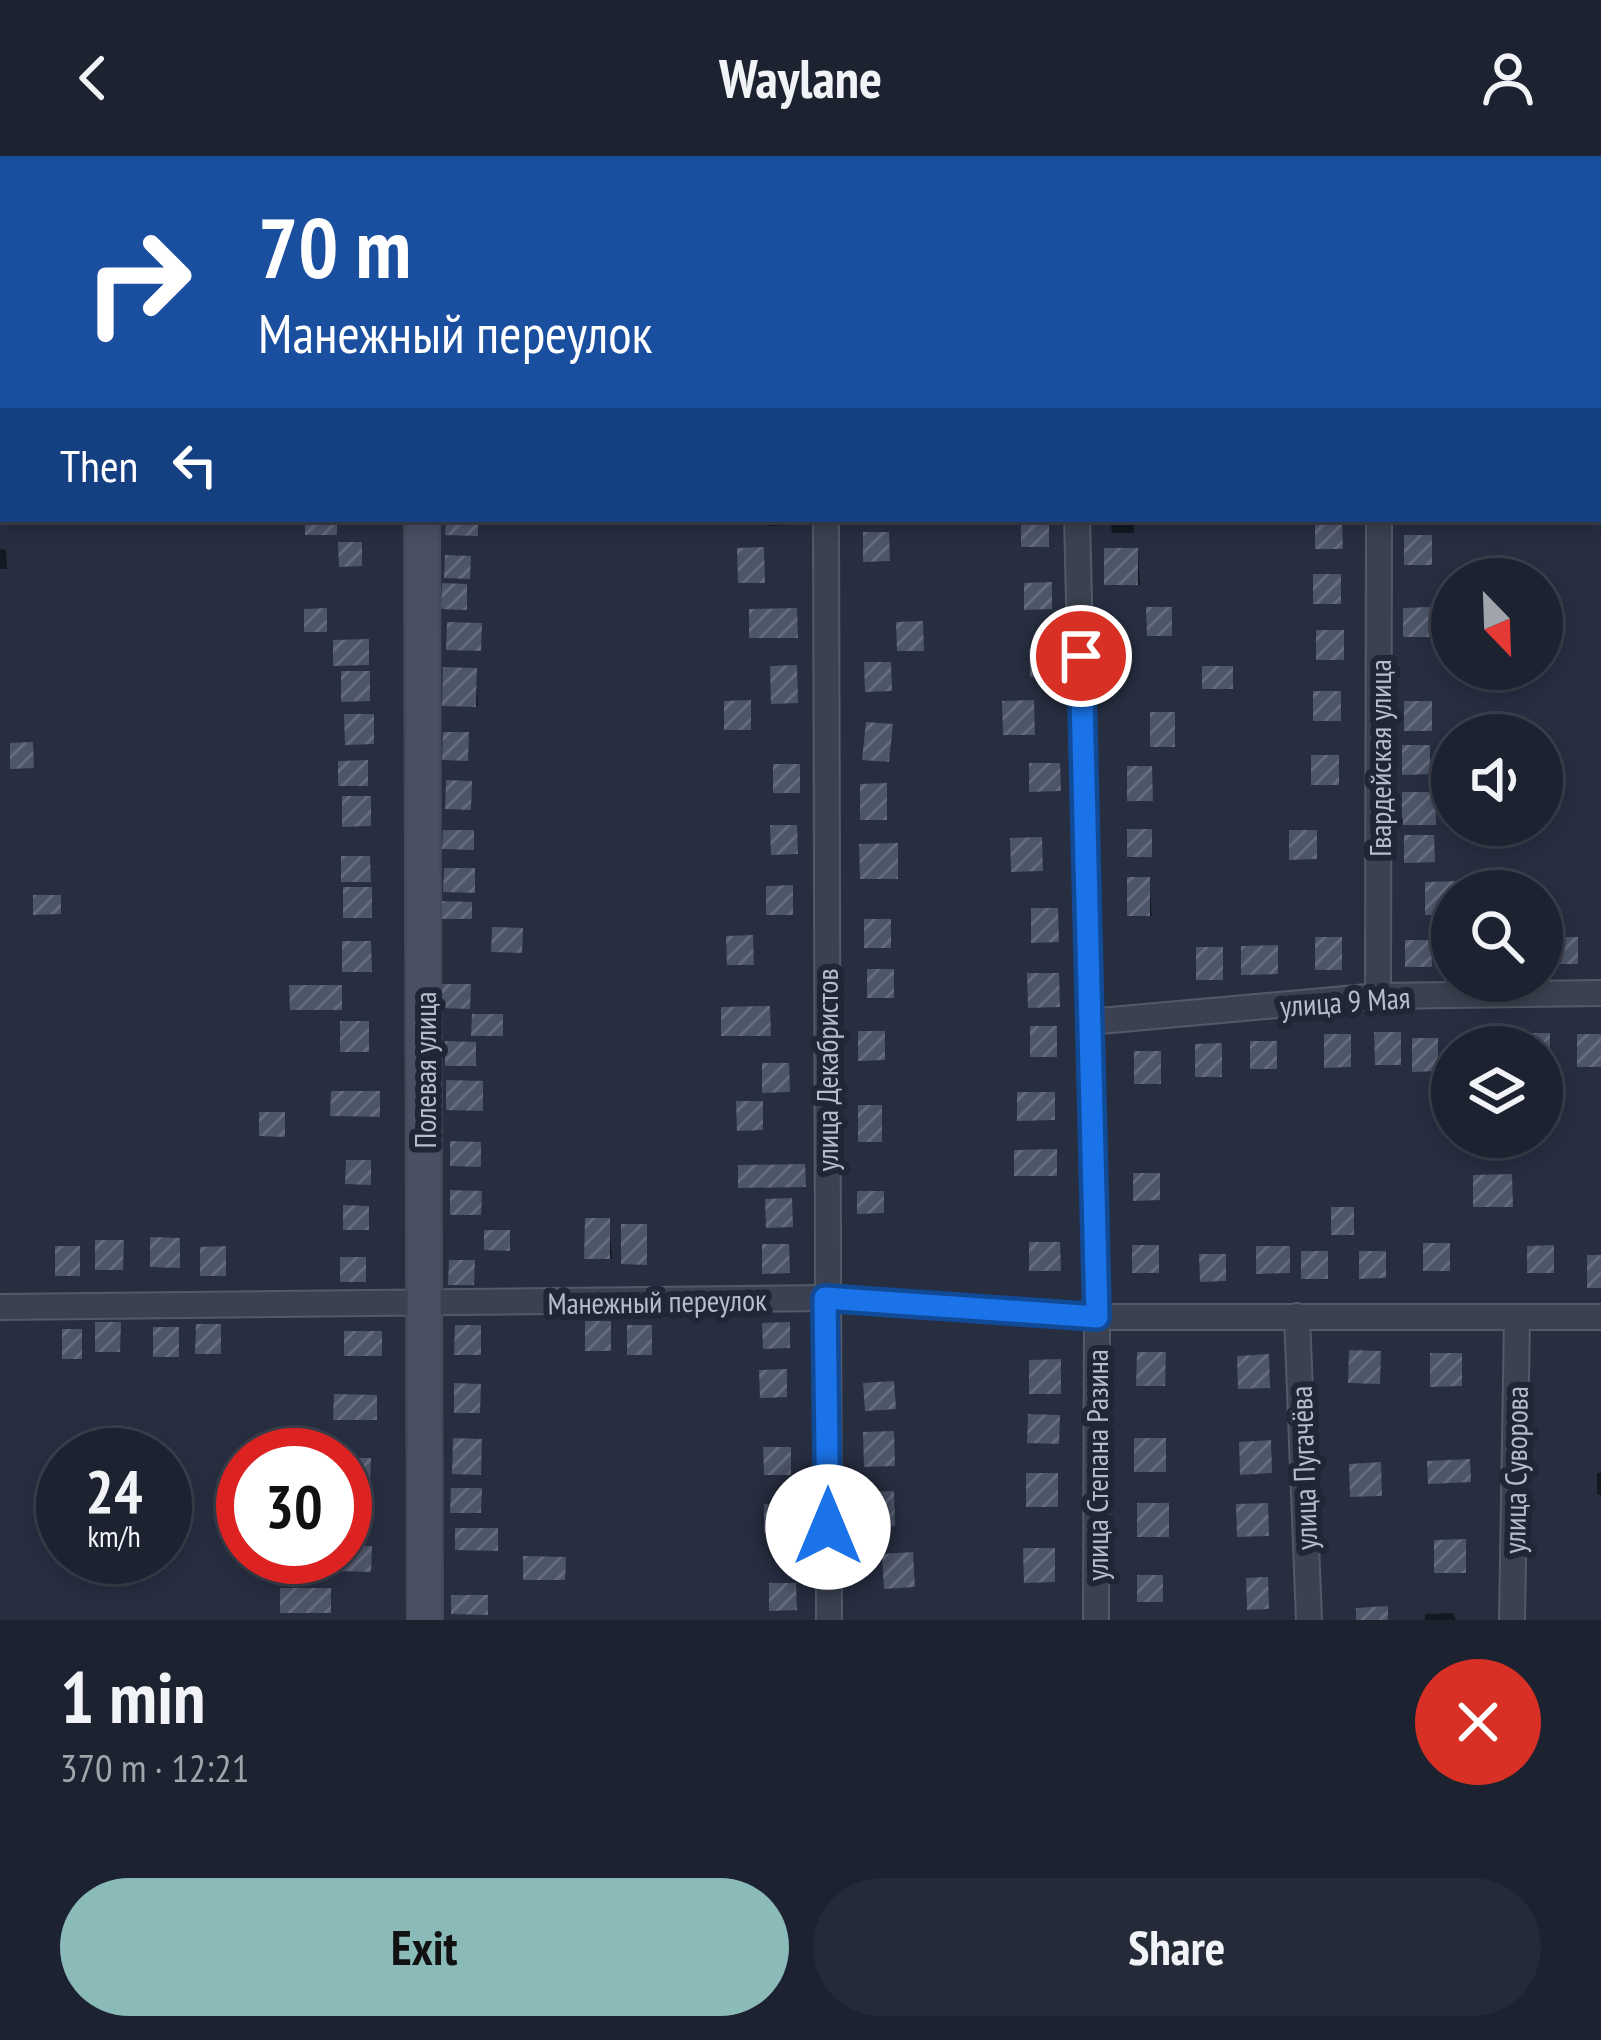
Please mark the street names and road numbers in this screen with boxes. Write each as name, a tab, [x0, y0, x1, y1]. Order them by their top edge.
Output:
street label: Гвардейская улица	[1360, 659, 1399, 857]
street label: улица Декабристов	[807, 969, 846, 1171]
street label: улица 9 Мая	[1279, 977, 1411, 1025]
street label: Полевая улица	[405, 992, 444, 1148]
street label: Манежный переулок	[547, 1280, 767, 1322]
street label: улица Степана Разина	[1077, 1349, 1116, 1581]
street label: улица Пугачёва	[1281, 1385, 1325, 1551]
street label: улица Суворова	[1494, 1386, 1536, 1554]

